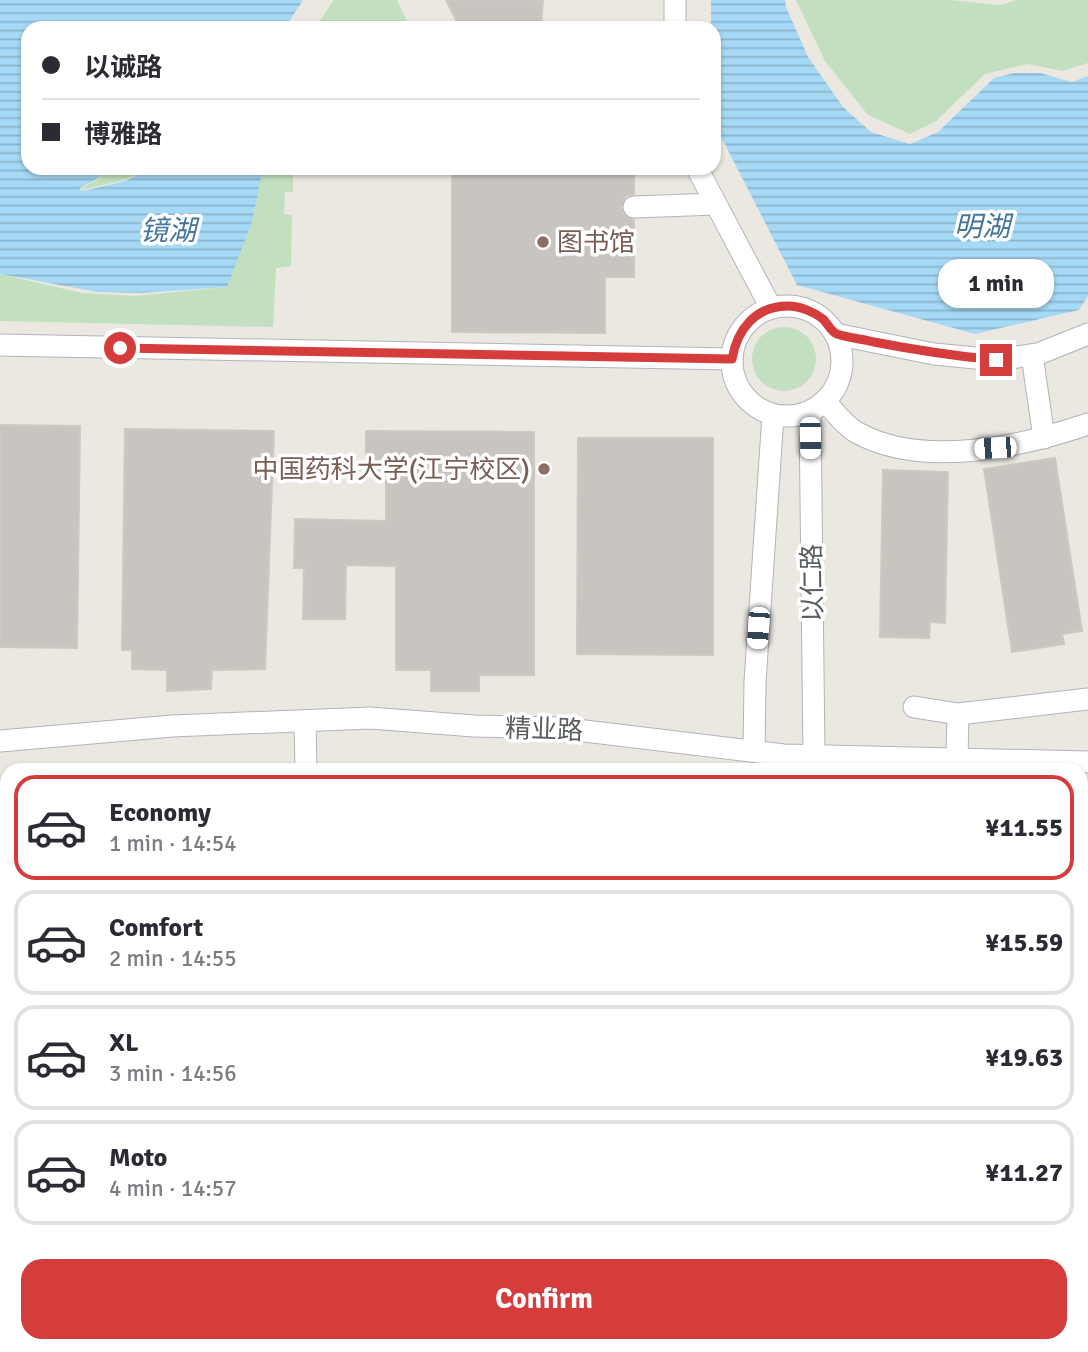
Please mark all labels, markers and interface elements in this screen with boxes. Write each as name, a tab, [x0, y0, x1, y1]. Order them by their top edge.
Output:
text: 以诚路	[84, 52, 162, 84]
text: 博雅路	[84, 119, 162, 151]
water label: 明湖	[954, 210, 1014, 244]
water label: 镜湖	[140, 214, 200, 248]
place label: 图书馆	[557, 227, 635, 259]
marker: 图书馆	[535, 234, 551, 250]
callout: 1 min	[938, 258, 1054, 308]
text: 1 min	[968, 269, 1024, 298]
route start	[104, 332, 136, 364]
route end	[980, 344, 1012, 376]
car	[800, 417, 821, 459]
car	[974, 436, 1017, 460]
place label: 中国药科大学(江宁校区)	[253, 454, 530, 486]
marker: 中国药科大学(江宁校区)	[536, 461, 552, 477]
street label: 以仁路	[796, 544, 830, 622]
car	[747, 606, 770, 650]
street label: 精业路	[504, 713, 584, 747]
icon: car	[25, 796, 88, 859]
text: Economy	[109, 797, 211, 829]
text: ¥11.55	[985, 812, 1063, 844]
text: 1 min · 14:54	[109, 829, 237, 858]
icon: car	[25, 911, 88, 974]
text: Comfort	[109, 912, 203, 944]
text: ¥15.59	[985, 927, 1063, 959]
text: 2 min · 14:55	[109, 944, 237, 973]
icon: car	[25, 1026, 88, 1089]
text: XL	[109, 1027, 139, 1059]
text: ¥19.63	[985, 1042, 1063, 1074]
text: 3 min · 14:56	[109, 1059, 237, 1088]
icon: car	[25, 1141, 88, 1204]
text: Moto	[109, 1142, 167, 1174]
text: ¥11.27	[985, 1157, 1063, 1189]
text: 4 min · 14:57	[109, 1174, 237, 1203]
button: Confirm	[21, 1259, 1067, 1339]

